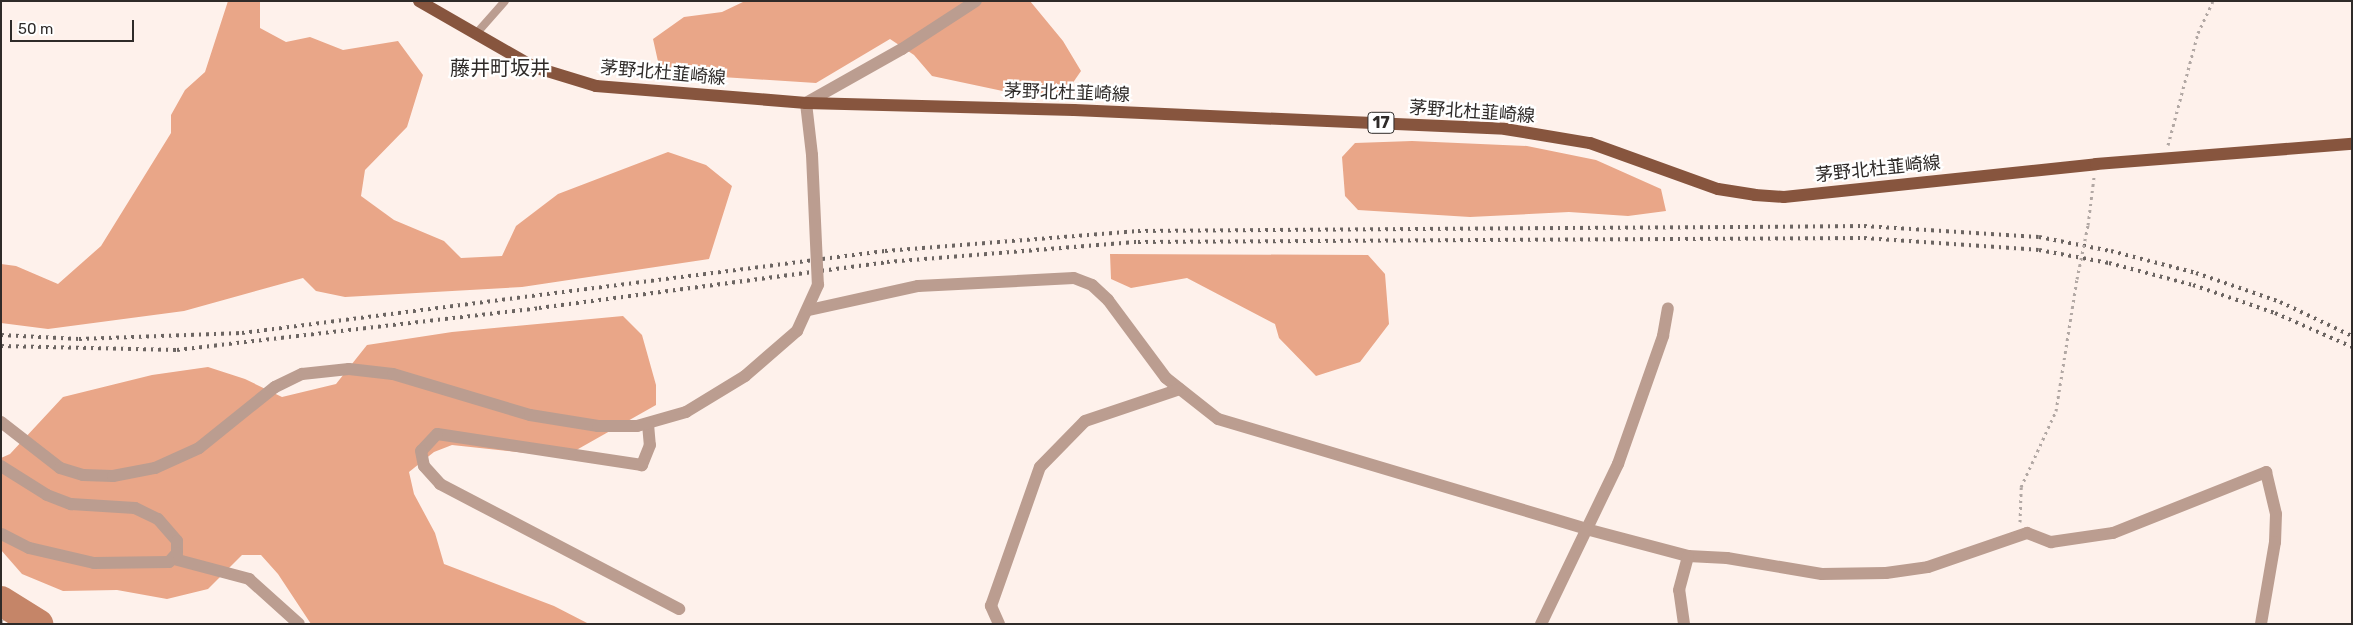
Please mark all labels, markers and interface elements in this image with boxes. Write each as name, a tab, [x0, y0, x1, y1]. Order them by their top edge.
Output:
scale bar	[12, 10, 136, 42]
text: 50 m	[18, 20, 53, 38]
district label: 藤井町坂井	[450, 56, 550, 80]
street label: 茅野北杜韮崎線	[599, 57, 727, 89]
street label: 茅野北杜韮崎線	[1004, 80, 1130, 106]
street label: 茅野北杜韮崎線	[1408, 97, 1536, 127]
road number: 17	[1367, 110, 1395, 136]
street label: 茅野北杜韮崎線	[1814, 152, 1942, 186]

